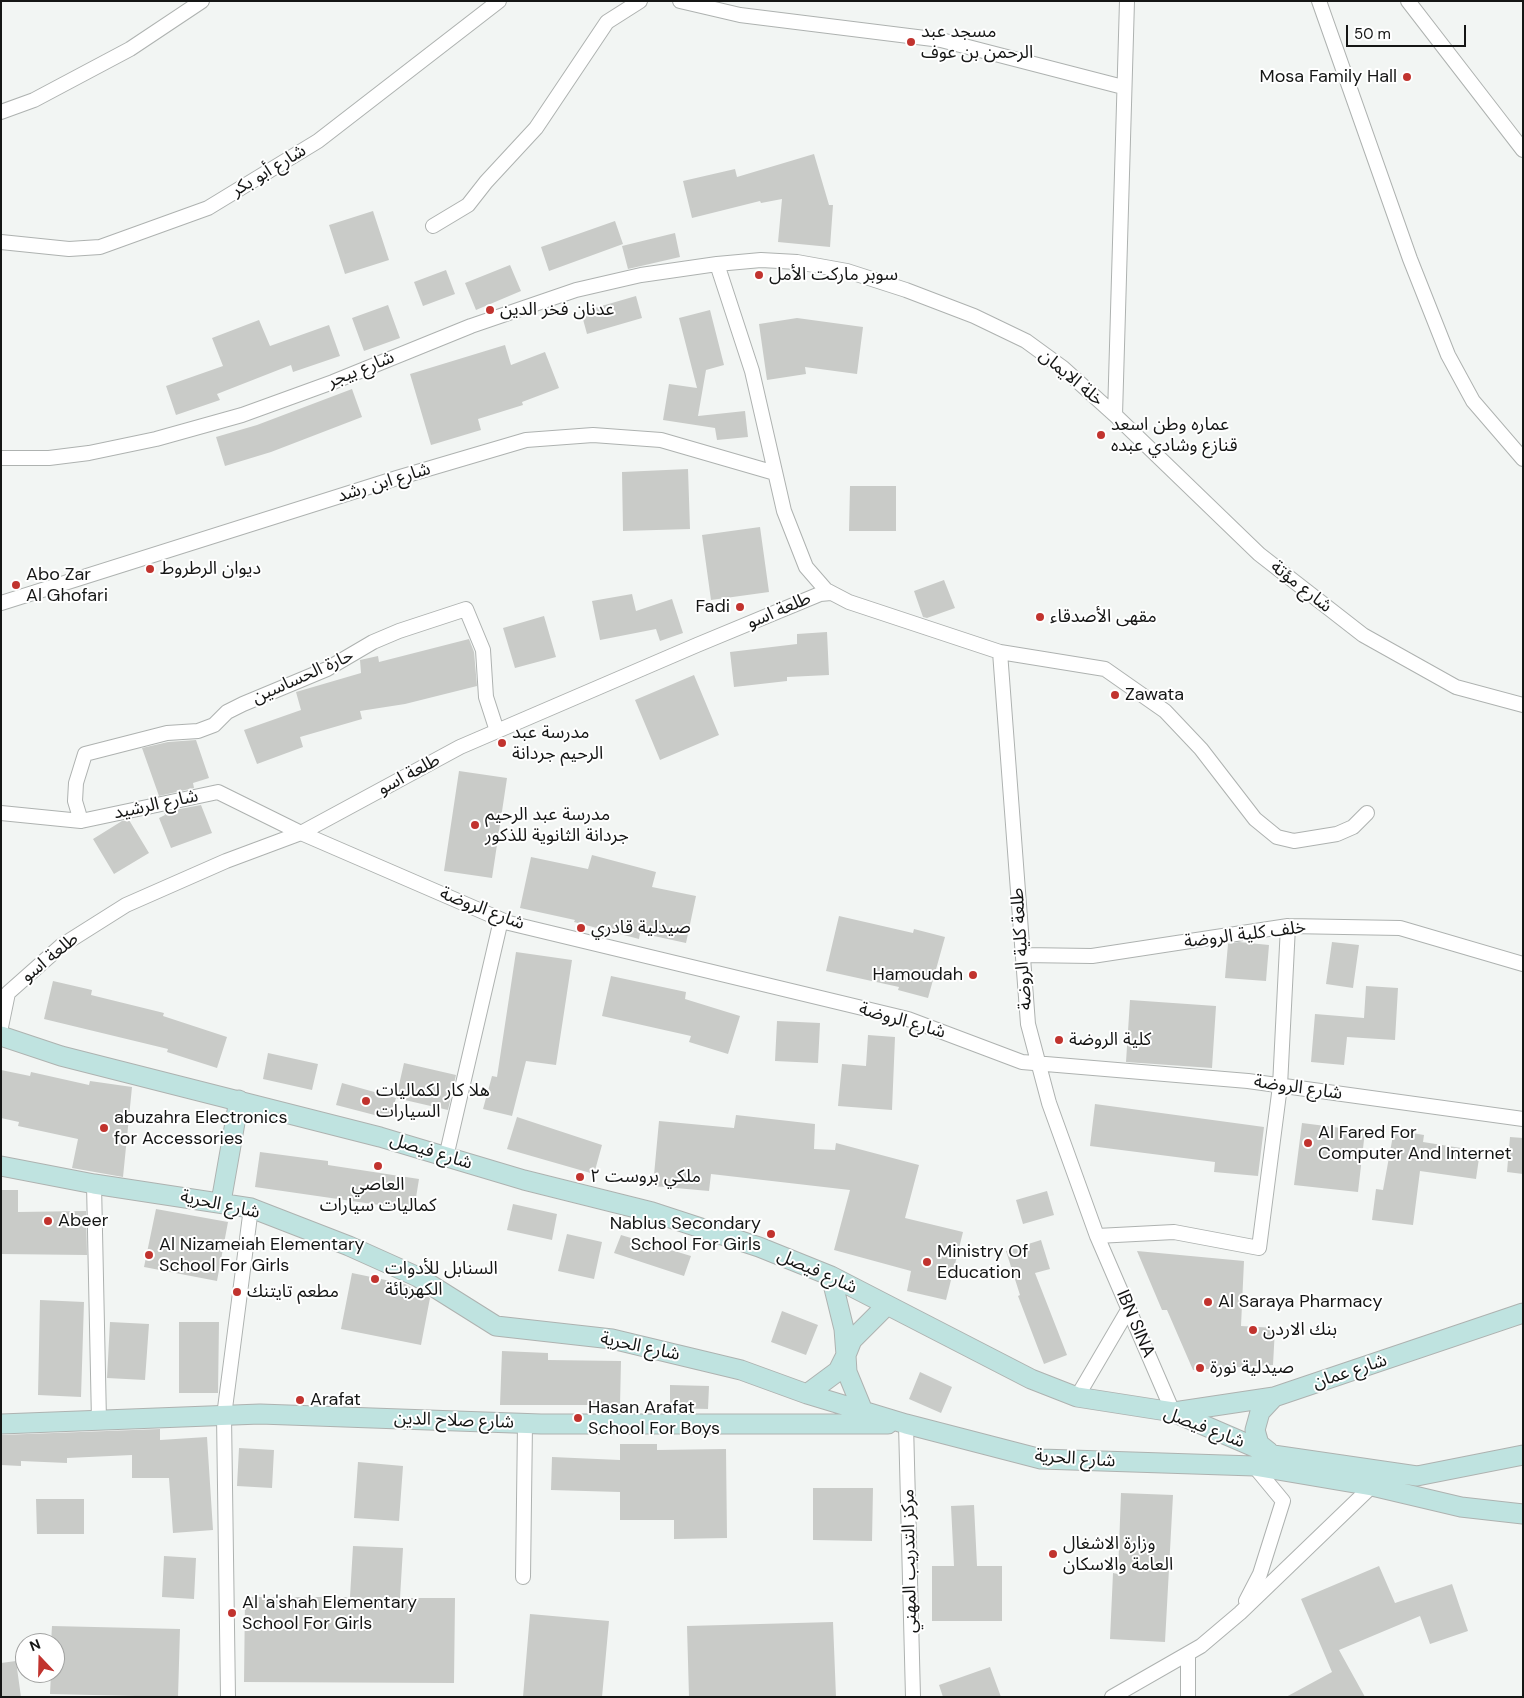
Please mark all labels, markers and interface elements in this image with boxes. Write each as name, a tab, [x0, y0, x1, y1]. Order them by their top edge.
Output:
scale bar	[1349, 15, 1469, 47]
place label: مسجد عبد الرحمن بن عوف	[921, 21, 1033, 64]
text: 50 m	[1354, 24, 1391, 44]
marker: مسجد عبد الرحمن بن عوف	[905, 36, 917, 48]
place label: Mosa Family Hall	[1260, 66, 1397, 88]
marker: Mosa Family Hall	[1401, 71, 1413, 83]
street label: شارع أبو بكر	[228, 140, 310, 202]
place label: سوبر ماركت الأمل	[769, 264, 898, 286]
marker: سوبر ماركت الأمل	[753, 269, 765, 281]
place label: عدنان فخر الدين	[500, 299, 614, 321]
marker: عدنان فخر الدين	[484, 304, 496, 316]
street label: خلة الايمان	[1034, 345, 1108, 411]
street label: شارع بيجر	[324, 347, 398, 393]
place label: عماره وطن اسعد قنازع وشادي عبده	[1111, 414, 1238, 456]
marker: عماره وطن اسعد قنازع وشادي عبده	[1095, 429, 1107, 441]
street label: شارع ابن رشد	[335, 459, 433, 507]
street label: شارع مؤتة	[1266, 556, 1336, 618]
place label: ديوان الرطروط	[160, 558, 261, 580]
marker: ديوان الرطروط	[144, 563, 156, 575]
place label: Abo Zar Al Ghofari	[26, 564, 108, 606]
marker: Abo Zar Al Ghofari	[10, 579, 22, 591]
street label: طلعة اسو	[744, 588, 814, 634]
place label: Fadi	[696, 596, 730, 618]
marker: Fadi	[734, 601, 746, 613]
place label: مقهى الأصدقاء	[1050, 606, 1157, 628]
marker: مقهى الأصدقاء	[1034, 611, 1046, 623]
street label: حارة الحساسين	[249, 645, 357, 709]
place label: Zawata	[1125, 684, 1184, 706]
marker: Zawata	[1109, 689, 1121, 701]
place label: مدرسة عبد الرحيم جردانة	[512, 722, 603, 764]
marker: مدرسة عبد الرحيم جردانة	[496, 737, 508, 749]
street label: طلعة اسو	[374, 750, 444, 800]
street label: شارع الرشيد	[112, 786, 200, 824]
place label: مدرسة عبد الرحيم جردانة الثانوية للذكور	[485, 804, 629, 846]
marker: مدرسة عبد الرحيم جردانة الثانوية للذكور	[469, 819, 481, 831]
street label: شارع الروضة	[437, 883, 527, 935]
street label: طلعة كلية الروضة	[1007, 887, 1037, 1011]
place label: صيدلية قادري	[591, 917, 691, 939]
street label: خلف كلية الروضة	[1183, 917, 1307, 953]
marker: صيدلية قادري	[575, 922, 587, 934]
street label: طلعة اسو	[17, 928, 83, 988]
place label: Hamoudah	[872, 964, 963, 986]
marker: Hamoudah	[967, 969, 979, 981]
street label: شارع الروضة	[856, 998, 948, 1044]
place label: كلية الروضة	[1069, 1029, 1151, 1051]
marker: كلية الروضة	[1053, 1034, 1065, 1046]
street label: شارع الروضة	[1252, 1071, 1344, 1105]
place label: هلا كار لكماليات السيارات	[376, 1080, 490, 1122]
marker: هلا كار لكماليات السيارات	[360, 1095, 372, 1107]
place label: abuzahra Electronics for Accessories	[114, 1107, 287, 1150]
marker: abuzahra Electronics for Accessories	[98, 1122, 110, 1134]
place label: Al Fared For Computer And Internet	[1318, 1122, 1512, 1164]
street label: شارع فيصل	[387, 1129, 475, 1175]
marker: Al Fared For Computer And Internet	[1302, 1137, 1314, 1149]
marker: العاصي كماليات سيارات	[372, 1160, 384, 1172]
place label: ملكي بروست ٢	[590, 1166, 701, 1188]
marker: ملكي بروست ٢	[574, 1171, 586, 1183]
place label: العاصي كماليات سيارات	[320, 1174, 436, 1216]
street label: شارع الحرية	[178, 1186, 262, 1224]
place label: Abeer	[58, 1210, 108, 1232]
place label: Nablus Secondary School For Girls	[610, 1213, 761, 1256]
marker: Abeer	[42, 1215, 54, 1227]
marker: Nablus Secondary School For Girls	[765, 1228, 777, 1240]
place label: Al Nizameiah Elementary School For Girls	[159, 1234, 365, 1276]
place label: Ministry Of Education	[937, 1241, 1028, 1284]
street label: شارع فيصل	[774, 1245, 860, 1299]
marker: Al Nizameiah Elementary School For Girls	[143, 1249, 155, 1261]
marker: Ministry Of Education	[921, 1256, 933, 1268]
place label: السنابل للأدوات الكهربائة	[385, 1258, 498, 1300]
marker: السنابل للأدوات الكهربائة	[369, 1273, 381, 1285]
place label: مطعم تايتنك	[247, 1281, 339, 1303]
marker: مطعم تايتنك	[231, 1286, 243, 1298]
street label: IBN SINA	[1111, 1287, 1159, 1361]
place label: Al Saraya Pharmacy	[1218, 1291, 1383, 1313]
marker: Al Saraya Pharmacy	[1202, 1296, 1214, 1308]
place label: بنك الاردن	[1263, 1319, 1337, 1341]
marker: بنك الاردن	[1247, 1324, 1259, 1336]
street label: شارع الحرية	[598, 1328, 682, 1366]
street label: شارع عمان	[1310, 1350, 1390, 1394]
place label: صيدلية نورة	[1210, 1357, 1294, 1379]
marker: صيدلية نورة	[1194, 1362, 1206, 1374]
place label: Arafat	[310, 1389, 361, 1411]
marker: Arafat	[294, 1394, 306, 1406]
place label: Hasan Arafat School For Boys	[588, 1397, 720, 1440]
street label: شارع فيصل	[1161, 1403, 1247, 1453]
street label: شارع صلاح الدين	[394, 1408, 514, 1434]
marker: Hasan Arafat School For Boys	[572, 1412, 584, 1424]
street label: شارع الحرية	[1034, 1445, 1116, 1473]
street label: مركز التدريب المهني	[898, 1489, 922, 1633]
place label: وزارة الاشغال العامة والاسكان	[1063, 1533, 1173, 1576]
marker: وزارة الاشغال العامة والاسكان	[1047, 1548, 1059, 1560]
place label: Al 'a'shah Elementary School For Girls	[242, 1592, 417, 1635]
marker: Al 'a'shah Elementary School For Girls	[226, 1607, 238, 1619]
north arrow	[15, 1633, 65, 1683]
text: N	[27, 1635, 43, 1655]

